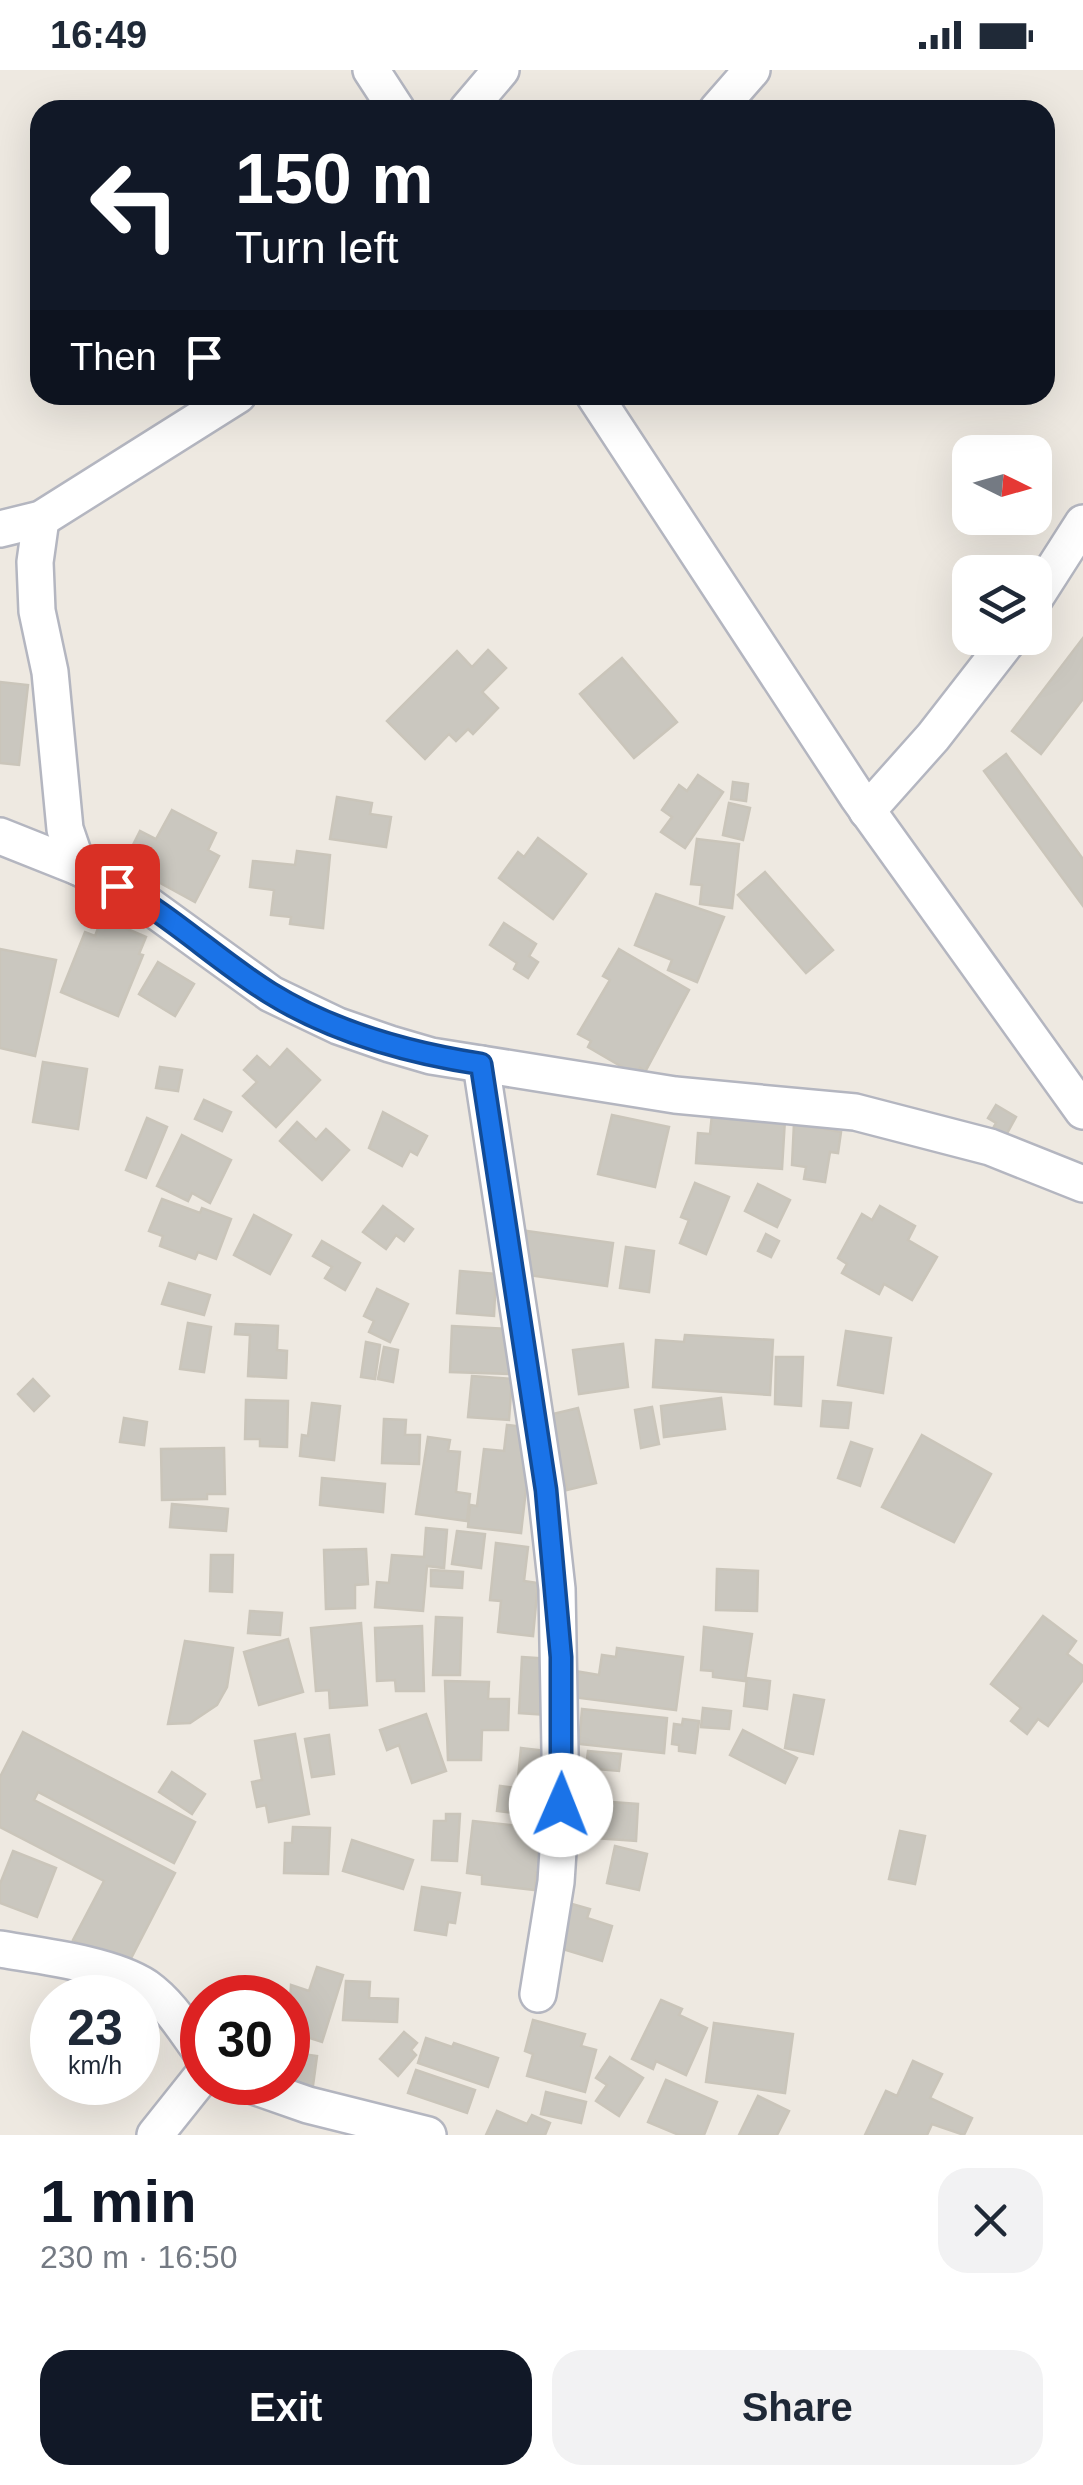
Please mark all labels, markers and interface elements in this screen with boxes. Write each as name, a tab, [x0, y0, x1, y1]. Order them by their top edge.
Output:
text: 16:49	[50, 14, 147, 56]
icon: left	[70, 140, 200, 270]
text: 150 m	[235, 140, 433, 218]
text: Turn left	[235, 222, 398, 273]
icon: arrive	[177, 330, 232, 385]
text: Then	[70, 336, 157, 378]
north arrow	[952, 435, 1052, 535]
map controls	[952, 435, 1052, 655]
button: layers	[952, 555, 1052, 655]
pin	[75, 844, 160, 929]
icon: arrive	[90, 859, 145, 914]
position arrow	[509, 1753, 613, 1857]
speed limit sign: 30	[180, 1975, 310, 2105]
text: 23	[67, 2000, 123, 2056]
text: km/h	[68, 2051, 122, 2079]
text: 1 min	[40, 2168, 197, 2235]
button: close	[938, 2168, 1043, 2273]
text: 230 m · 16:50	[40, 2239, 237, 2275]
button: Exit	[40, 2350, 532, 2465]
button: Share	[552, 2350, 1043, 2465]

